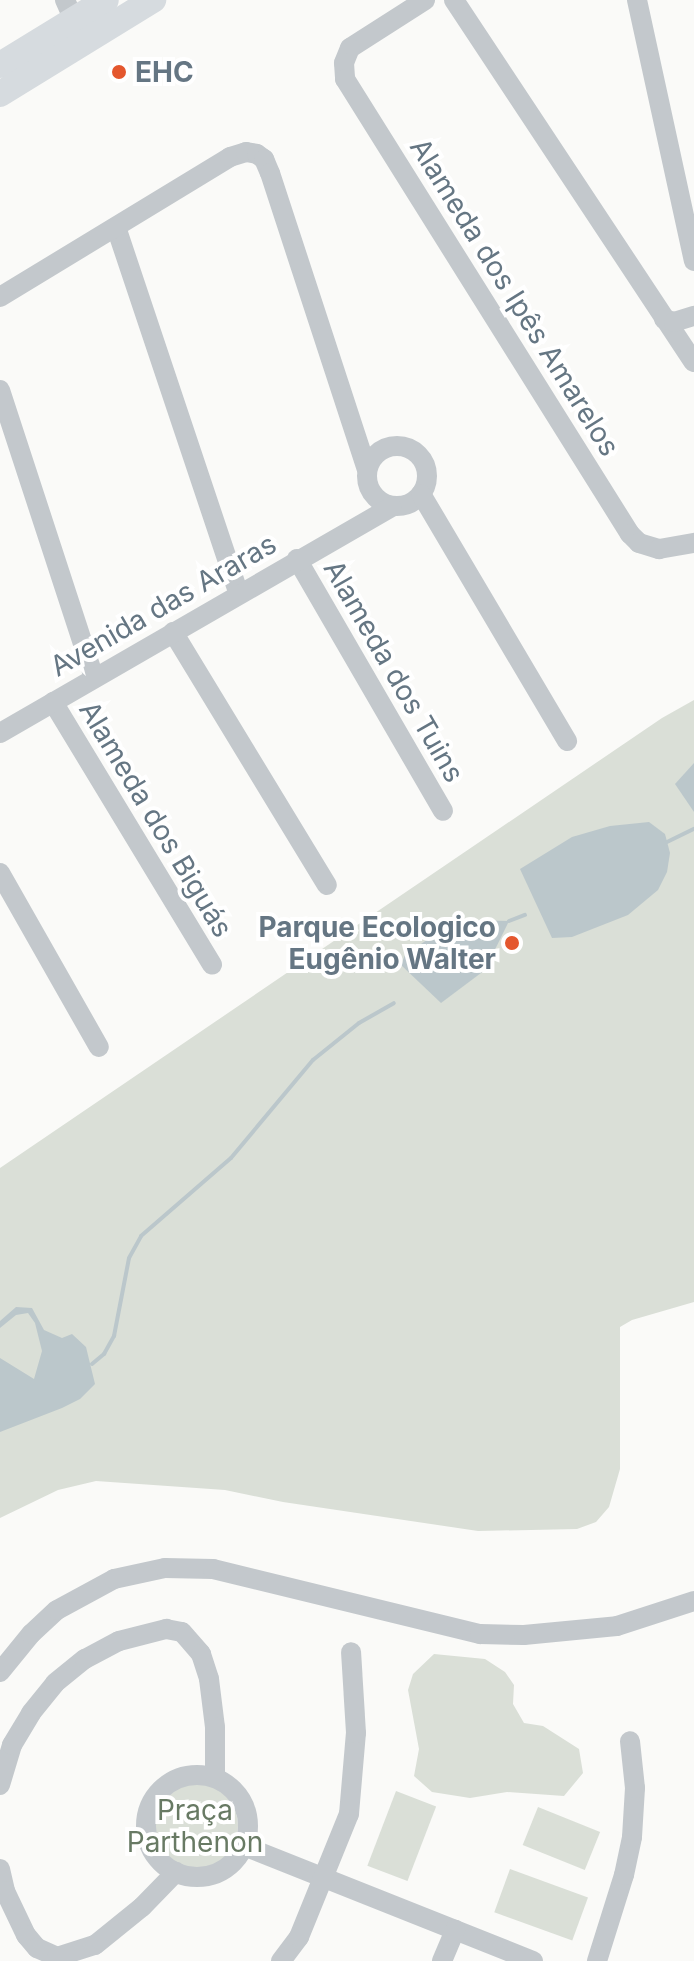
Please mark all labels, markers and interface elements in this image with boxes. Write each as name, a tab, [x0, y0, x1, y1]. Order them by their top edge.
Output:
place label: EHC	[135, 55, 194, 89]
marker: EHC	[110, 63, 128, 81]
street label: Alameda dos Ipês Amarelos	[403, 132, 627, 462]
street label: Avenida das Araras	[44, 527, 282, 683]
street label: Alameda dos Tuins	[317, 554, 471, 788]
street label: Alameda dos Biguás	[72, 695, 240, 943]
place label: Parque Ecologico Eugênio Walter	[259, 910, 496, 976]
marker: Parque Ecologico Eugênio Walter	[503, 934, 521, 952]
park label: Praça Parthenon	[127, 1793, 263, 1859]

